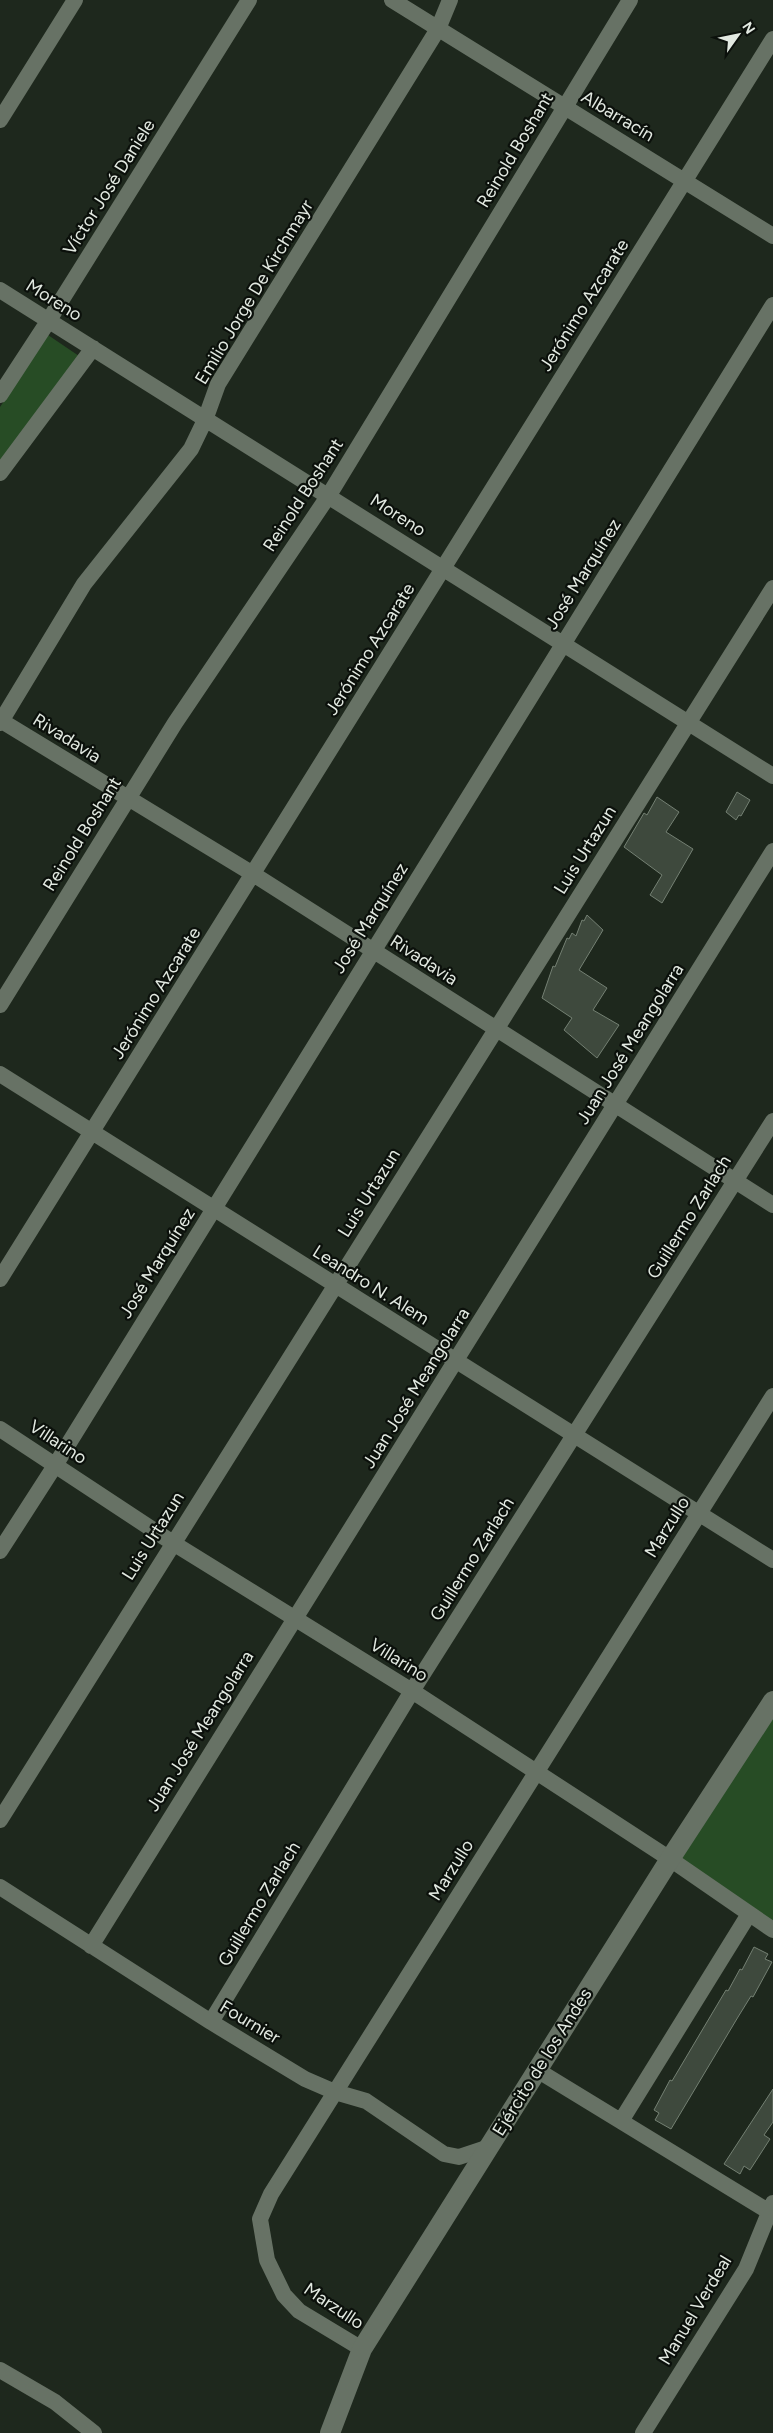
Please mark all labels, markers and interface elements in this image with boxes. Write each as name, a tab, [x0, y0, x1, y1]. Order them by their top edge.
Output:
north arrow	[713, 10, 763, 60]
text: N	[738, 19, 759, 37]
street label: Albarracín	[578, 86, 658, 146]
street label: Reinold Boshant	[472, 88, 558, 212]
street label: Víctor José Daniele	[58, 115, 160, 259]
street label: Emilio Jorge De Kirchmayr	[190, 196, 318, 388]
street label: Jerónimo Azcarate	[534, 235, 634, 375]
street label: Moreno	[22, 274, 86, 326]
street label: Reinold Boshant	[258, 434, 348, 556]
street label: Moreno	[366, 489, 430, 541]
street label: José Marquínez	[540, 515, 626, 633]
street label: Jerónimo Azcarate	[320, 579, 420, 719]
street label: Rivadavia	[29, 709, 105, 767]
street label: Reinold Boshant	[38, 773, 126, 895]
street label: Luis Urtazun	[549, 802, 621, 898]
street label: José Marquínez	[327, 859, 413, 977]
street label: Jerónimo Azcarate	[106, 923, 206, 1063]
street label: Rivadavia	[386, 930, 462, 990]
street label: Juan José Meangolarra	[572, 960, 688, 1128]
street label: Luis Urtazun	[333, 1145, 405, 1241]
street label: Guillermo Zarlach	[642, 1151, 736, 1283]
street label: José Marquínez	[114, 1204, 200, 1322]
street label: Leandro N. Alem	[309, 1240, 433, 1330]
street label: Juan José Meangolarra	[358, 1304, 474, 1472]
street label: Villarino	[25, 1415, 91, 1469]
street label: Luis Urtazun	[117, 1488, 189, 1584]
street label: Marzullo	[640, 1492, 694, 1562]
street label: Guillermo Zarlach	[425, 1493, 519, 1625]
street label: Villarino	[366, 1634, 432, 1686]
street label: Juan José Meangolarra	[142, 1647, 258, 1815]
street label: Marzullo	[424, 1835, 478, 1905]
street label: Guillermo Zarlach	[213, 1838, 305, 1970]
street label: Ejército de los Andes	[488, 1984, 596, 2140]
street label: Fournier	[216, 1995, 284, 2049]
street label: Manuel Verdeal	[654, 2251, 736, 2369]
street label: Marzullo	[300, 2278, 368, 2334]

